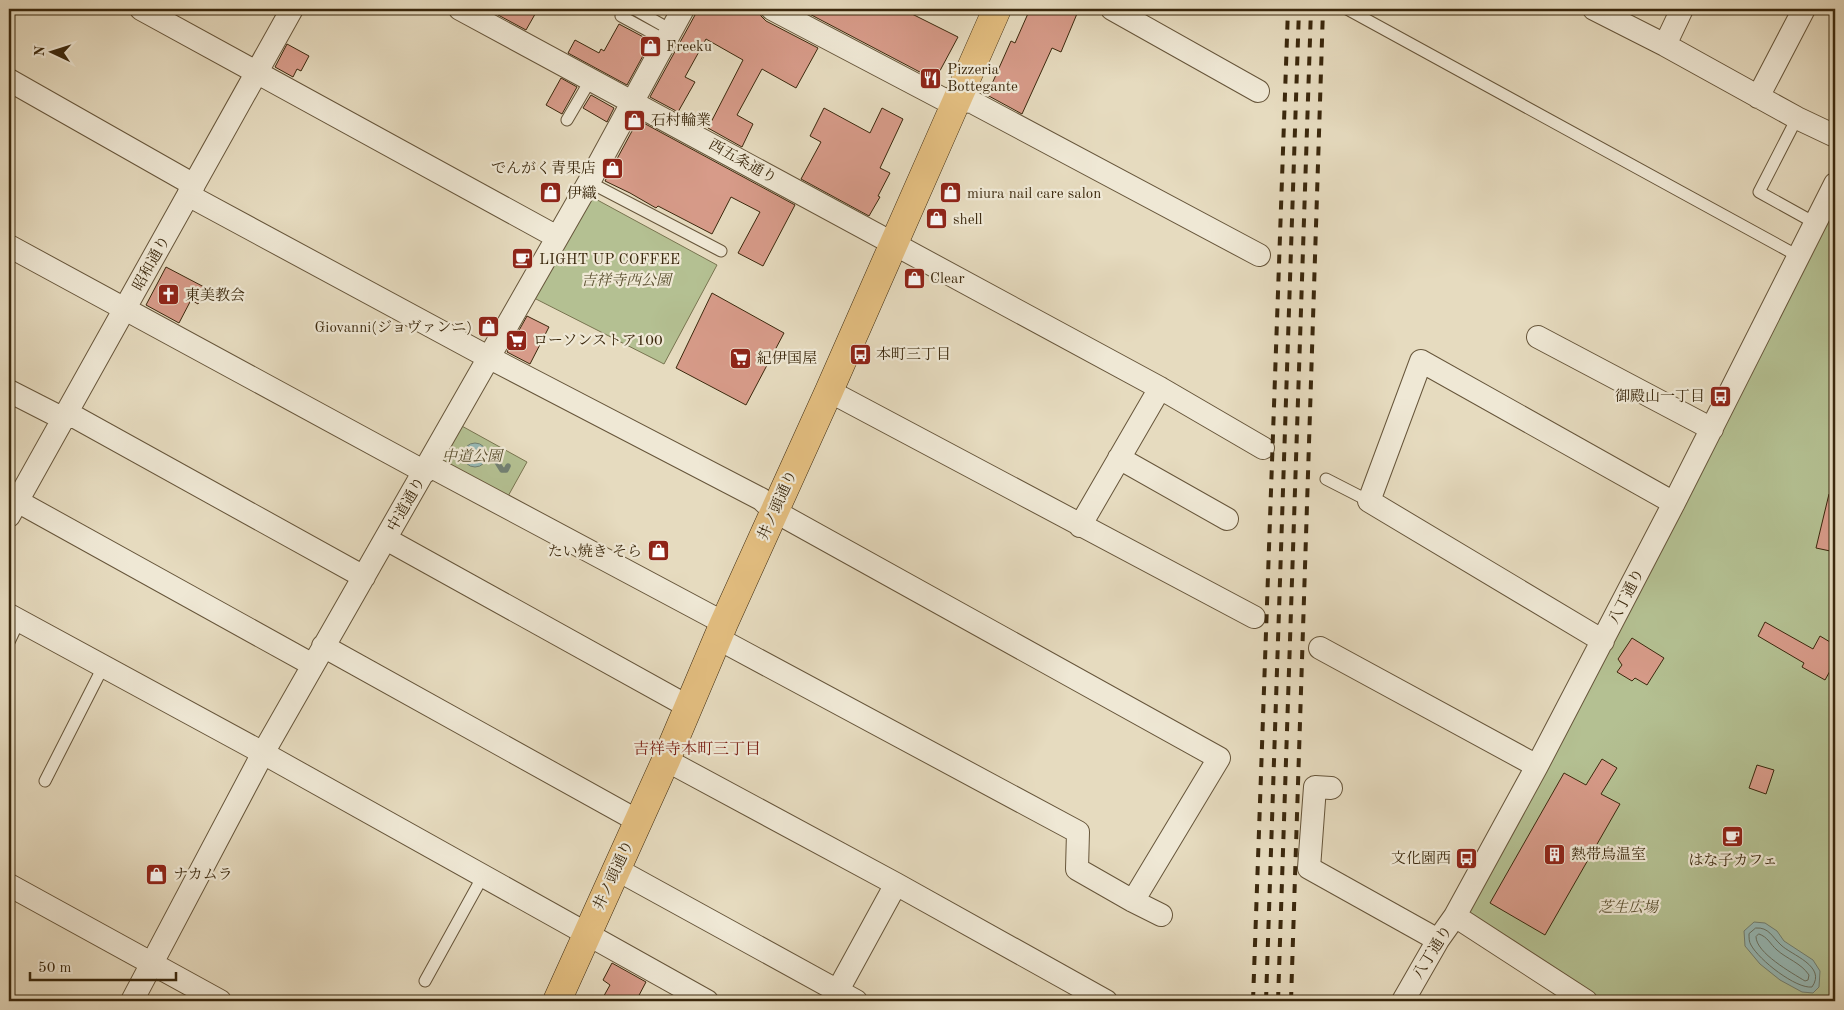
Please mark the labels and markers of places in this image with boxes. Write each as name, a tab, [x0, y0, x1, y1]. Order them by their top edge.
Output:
shop icon: Freeku	[638, 34, 662, 58]
place label: Freeku	[666, 40, 712, 55]
place label: Pizzeria Bottegante	[947, 63, 1018, 95]
restaurant icon: Pizzeria Bottegante	[919, 66, 943, 90]
shop icon: 石村輪業	[623, 108, 647, 132]
place label: 石村輪業	[651, 112, 711, 129]
shop icon: でんがく青果店	[600, 156, 624, 180]
place label: でんがく青果店	[491, 160, 596, 177]
shop icon: 伊織	[539, 181, 563, 205]
shop icon: miura nail care salon	[939, 181, 963, 205]
place label: 伊織	[567, 185, 597, 202]
place label: miura nail care salon	[967, 187, 1101, 202]
shop icon: shell	[925, 207, 949, 231]
place label: shell	[953, 213, 983, 228]
cafe icon: LIGHT UP COFFEE	[511, 247, 535, 271]
place label: LIGHT UP COFFEE	[539, 253, 680, 268]
shop icon: Clear	[902, 266, 926, 290]
place label: Clear	[930, 272, 965, 287]
church icon: 東美教会	[157, 283, 181, 307]
place label: 東美教会	[185, 287, 245, 304]
shop icon: Giovanni(ジョヴァンニ)	[476, 315, 500, 339]
place label: Giovanni(ジョヴァンニ)	[315, 319, 472, 336]
supermarket icon: ローソンストア100	[505, 328, 529, 352]
place label: ローソンストア100	[533, 333, 663, 349]
bus stop icon: 本町三丁目	[848, 342, 872, 366]
supermarket icon: 紀伊国屋	[729, 346, 753, 370]
place label: 本町三丁目	[876, 346, 951, 363]
place label: 紀伊国屋	[757, 350, 817, 367]
bus stop icon: 御殿山一丁目	[1709, 384, 1733, 408]
place label: 御殿山一丁目	[1615, 388, 1705, 405]
shop icon: たい焼き そら	[646, 539, 670, 563]
place label: たい焼き そら	[548, 543, 642, 560]
cafe icon: はな子カフェ	[1721, 825, 1745, 849]
building icon: 熱帯鳥温室	[1543, 842, 1567, 866]
bus stop icon: 文化園西	[1455, 846, 1479, 870]
place label: 熱帯鳥温室	[1571, 846, 1646, 863]
place label: 文化園西	[1391, 850, 1451, 867]
place label: はな子カフェ	[1688, 853, 1778, 869]
shop icon: ナカムラ	[145, 862, 169, 886]
place label: ナカムラ	[173, 867, 233, 883]

